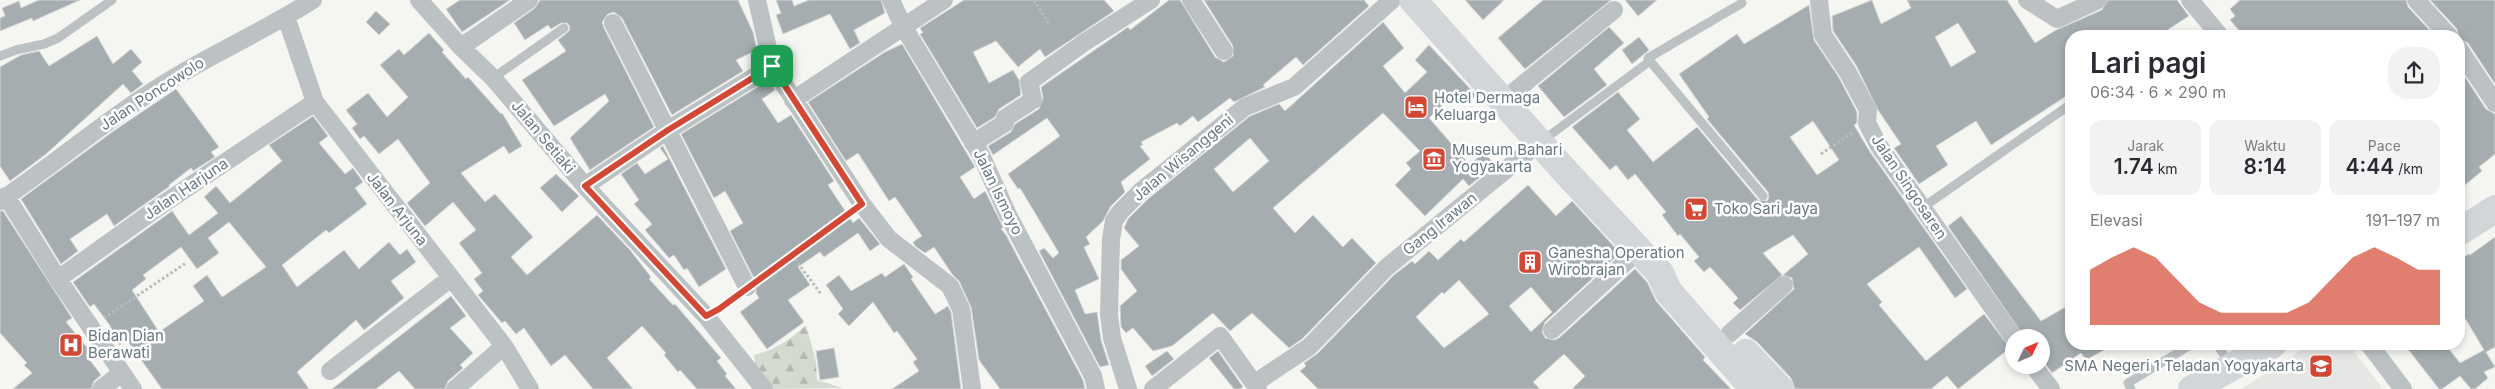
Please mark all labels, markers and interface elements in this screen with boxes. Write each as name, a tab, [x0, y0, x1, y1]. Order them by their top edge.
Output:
pin	[751, 45, 793, 87]
text: Lari pagi	[2090, 46, 2206, 80]
button: share	[2388, 47, 2440, 99]
icon: arrive	[758, 52, 786, 80]
street label: Jalan Poncowolo	[96, 53, 207, 134]
text: 06:34 · 6 × 290 m	[2090, 82, 2226, 102]
place label: Hotel Dermaga Keluarga	[1434, 88, 1540, 124]
hotel icon: Hotel Dermaga Keluarga	[1403, 94, 1429, 120]
street label: Jalan Setiaki	[507, 96, 579, 177]
street label: Jalan Wisanggeni	[1129, 110, 1237, 205]
street label: Jalan Singosaren	[1867, 131, 1951, 243]
text: Jarak	[2127, 137, 2164, 154]
text: Waktu	[2244, 137, 2286, 154]
text: Pace	[2368, 137, 2401, 154]
place label: Museum Bahari Yogyakarta	[1452, 140, 1562, 176]
street label: Jalan Ismoyo	[970, 146, 1027, 238]
museum icon: Museum Bahari Yogyakarta	[1421, 146, 1447, 172]
street label: Jalan Harjuna	[140, 153, 231, 224]
text: 1.74	[2114, 154, 2154, 179]
text: 8:14	[2243, 154, 2287, 179]
text: 4:44	[2346, 154, 2394, 179]
text: km	[2154, 160, 2178, 177]
text: /km	[2394, 160, 2423, 177]
street label: Jalan Arjuna	[363, 168, 432, 249]
street label: Gang Irawan	[1399, 188, 1480, 259]
supermarket icon: Toko Sari Jaya	[1683, 196, 1709, 222]
place label: Toko Sari Jaya	[1714, 199, 1818, 218]
text: Elevasi	[2090, 210, 2143, 230]
text: 191–197 m	[2365, 210, 2440, 230]
place label: Ganesha Operation Wirobrajan	[1548, 243, 1685, 279]
building icon: Ganesha Operation Wirobrajan	[1517, 249, 1543, 275]
place label: Bidan Dian Berawati	[88, 326, 164, 362]
north arrow	[2005, 329, 2050, 374]
map controls	[2005, 329, 2050, 374]
hospital icon: Bidan Dian Berawati	[58, 332, 84, 358]
school or university icon: SMA Negeri 1 Teladan Yogyakarta	[2308, 353, 2334, 379]
place label: SMA Negeri 1 Teladan Yogyakarta	[2064, 356, 2304, 375]

